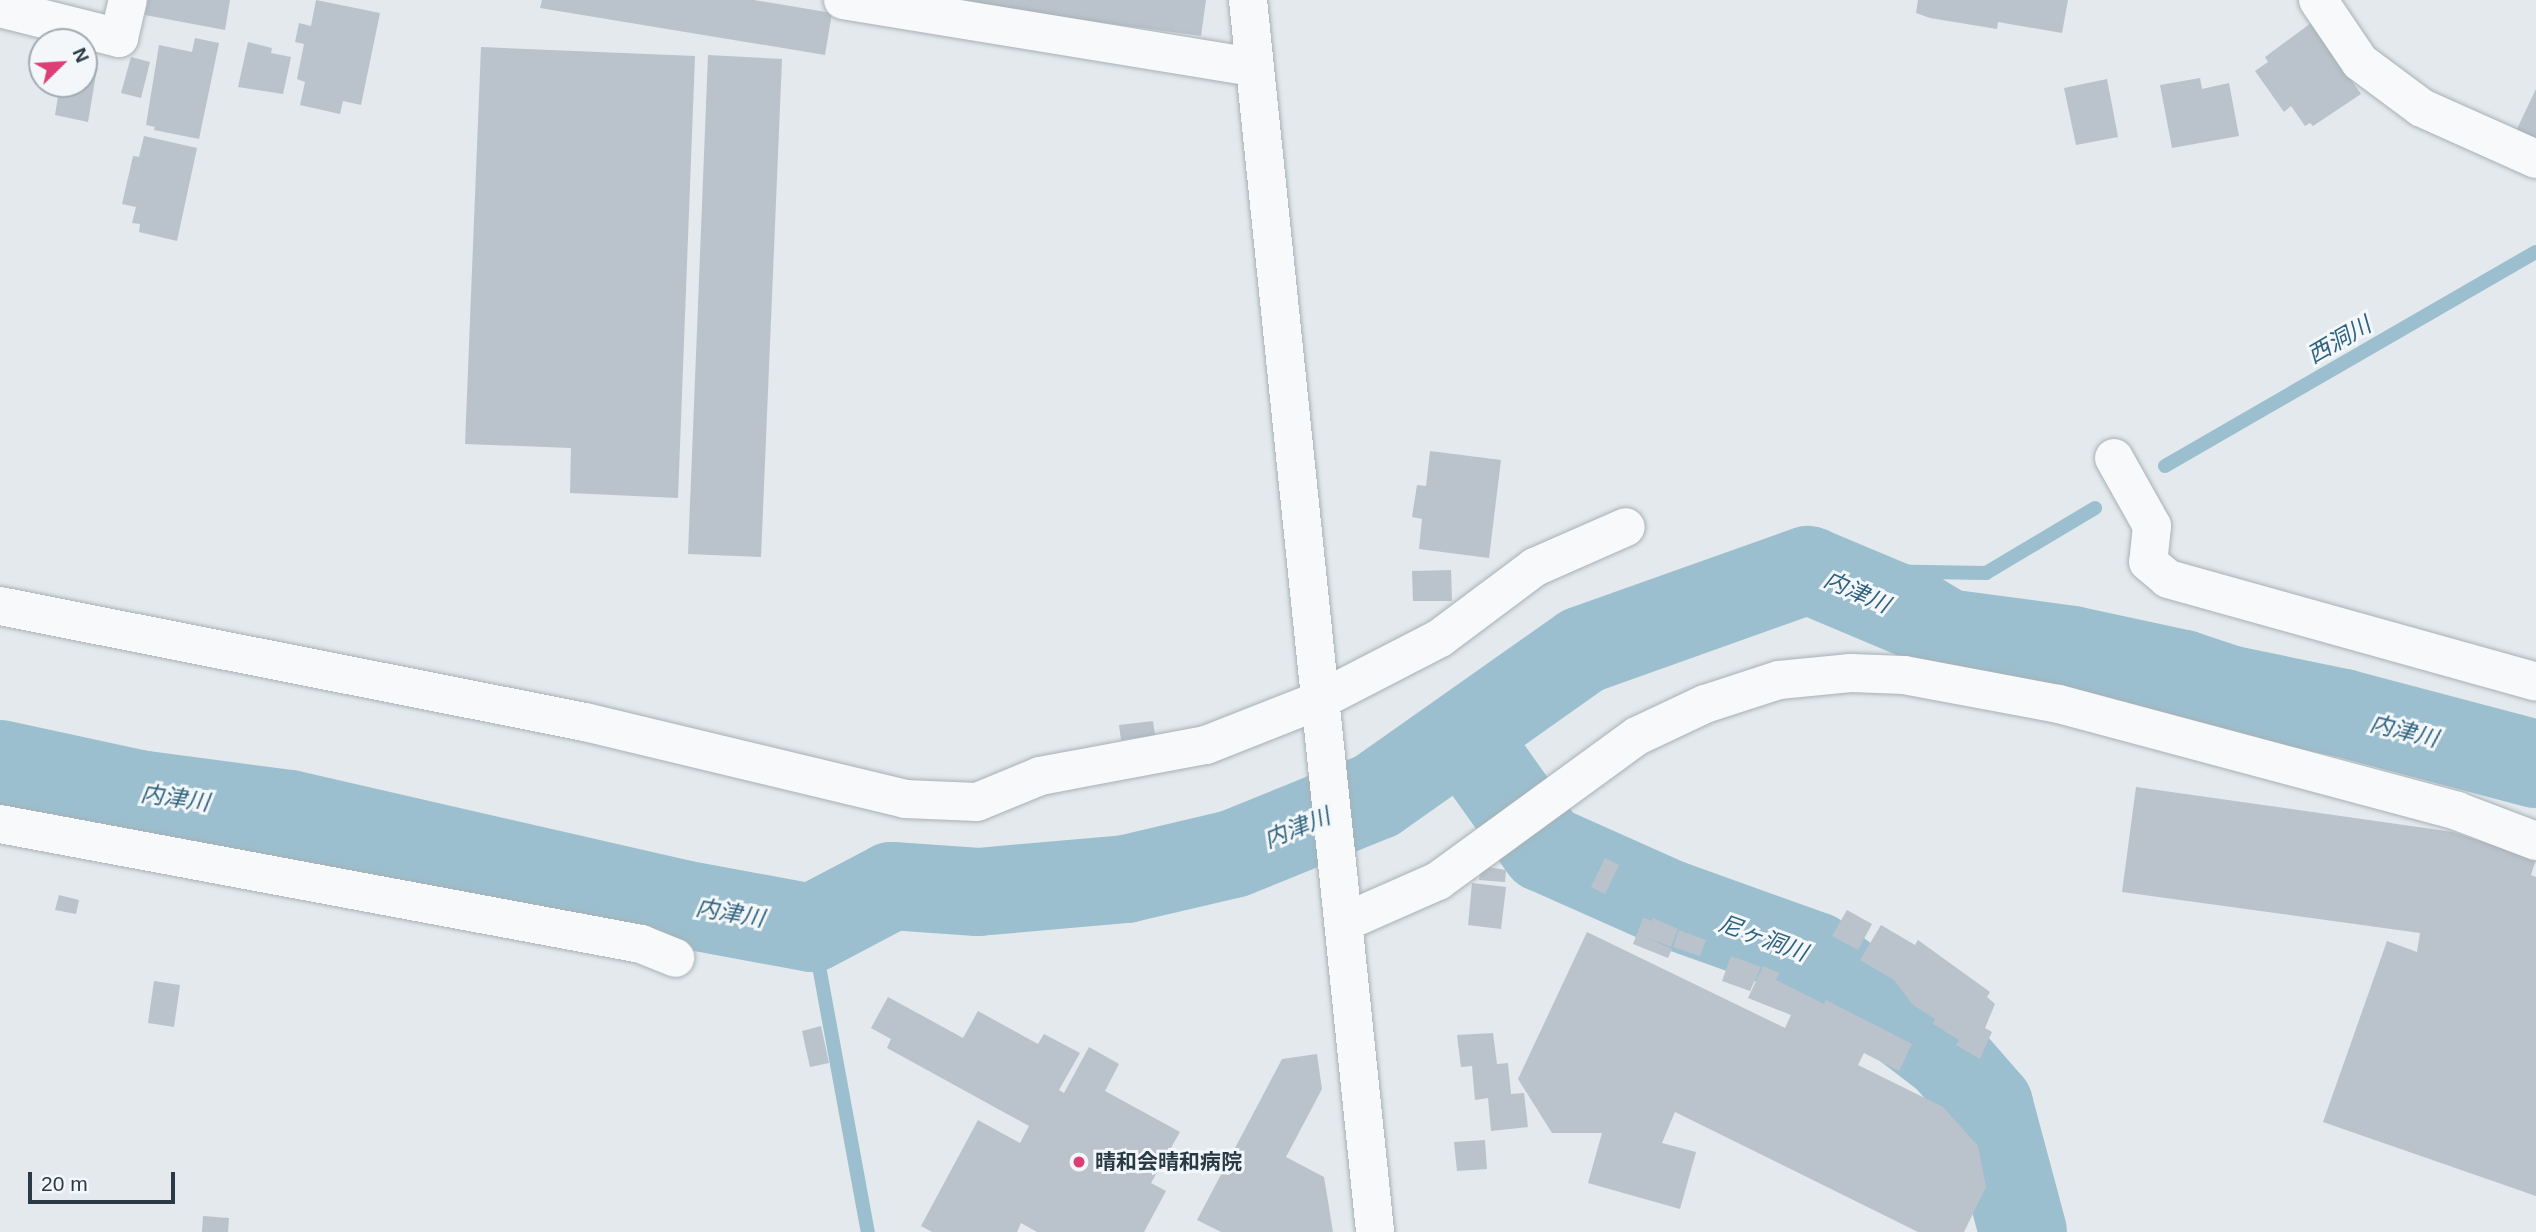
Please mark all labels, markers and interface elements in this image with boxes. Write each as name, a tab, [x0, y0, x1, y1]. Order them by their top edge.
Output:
north arrow	[28, 28, 98, 98]
text: N	[68, 45, 93, 66]
water label: 西洞川	[2302, 311, 2376, 369]
water label: 内津川	[1820, 565, 1894, 619]
water label: 内津川	[2367, 709, 2441, 753]
water label: 内津川	[139, 780, 211, 816]
water label: 内津川	[1260, 802, 1334, 854]
water label: 内津川	[694, 893, 766, 933]
water label: 尼ヶ洞川	[1715, 909, 1811, 967]
place label: 晴和会晴和病院	[1095, 1149, 1242, 1175]
marker: 晴和会晴和病院	[1069, 1152, 1089, 1172]
scale bar	[32, 1158, 178, 1202]
text: 20 m	[41, 1172, 88, 1195]

